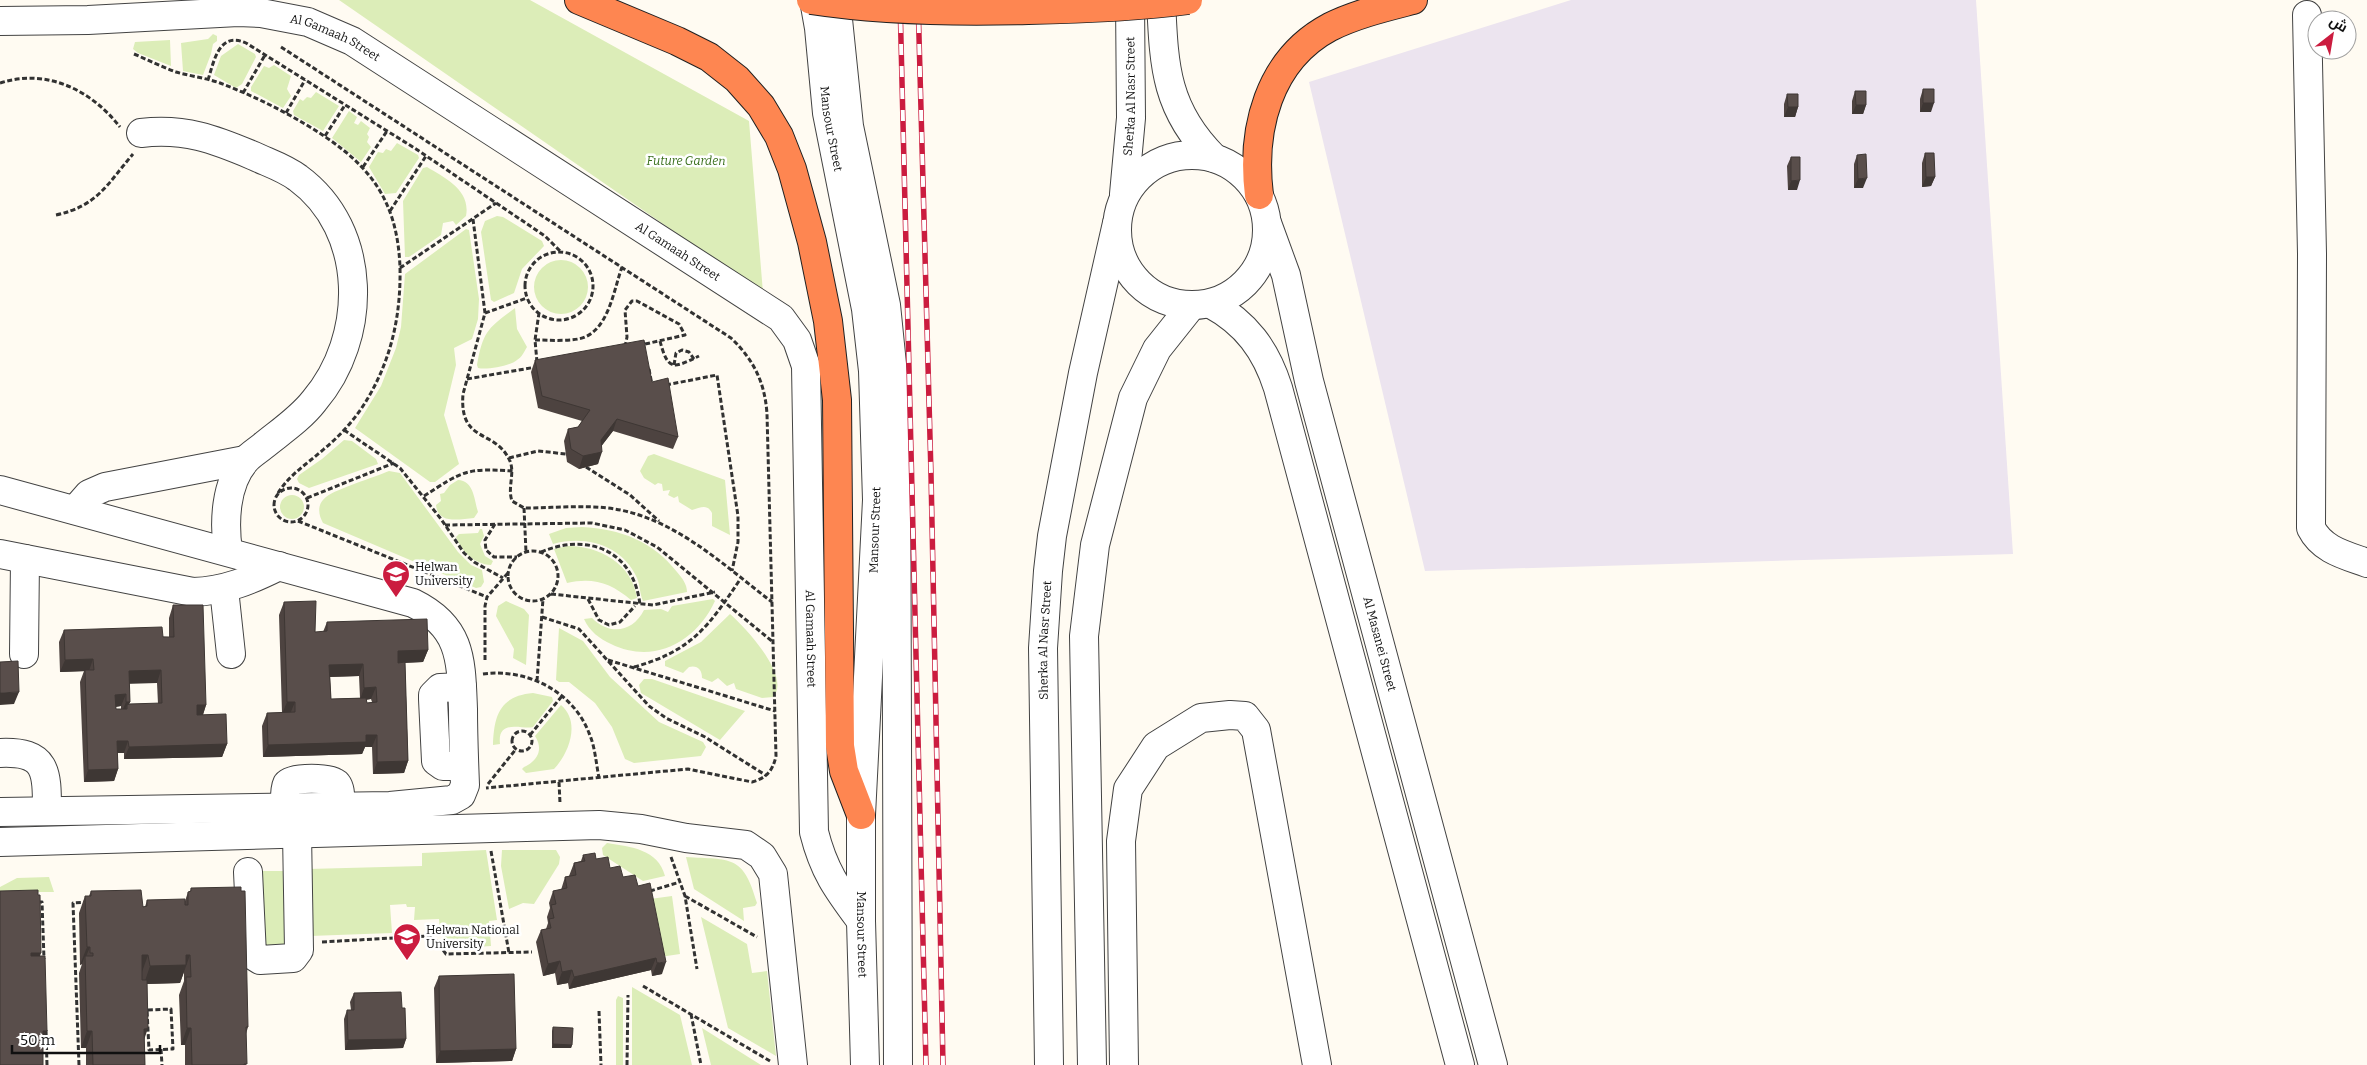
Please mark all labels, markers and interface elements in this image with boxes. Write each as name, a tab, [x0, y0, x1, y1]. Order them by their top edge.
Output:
north arrow	[2307, 10, 2357, 60]
street label: Al Gamaah Street	[289, 12, 383, 65]
text: ش	[2326, 12, 2351, 36]
street label: Sherka Al Nasr Street	[1121, 36, 1138, 156]
street label: Mansour Street	[817, 85, 846, 173]
park label: Future Garden	[647, 154, 725, 168]
street label: Al Gamaah Street	[633, 219, 723, 284]
street label: Mansour Street	[866, 486, 884, 573]
school or university icon: Helwan University	[381, 559, 411, 598]
place label: Helwan University	[415, 560, 473, 588]
street label: Sherka Al Nasr Street	[1036, 579, 1054, 700]
street label: Al Gamaah Street	[803, 589, 819, 688]
street label: Al Masanei Street	[1360, 595, 1399, 693]
street label: Mansour Street	[854, 891, 870, 979]
school or university icon: Helwan National University	[392, 922, 422, 961]
place label: Helwan National University	[426, 923, 520, 951]
scale bar	[12, 1022, 160, 1054]
text: 50 m	[20, 1031, 56, 1049]

